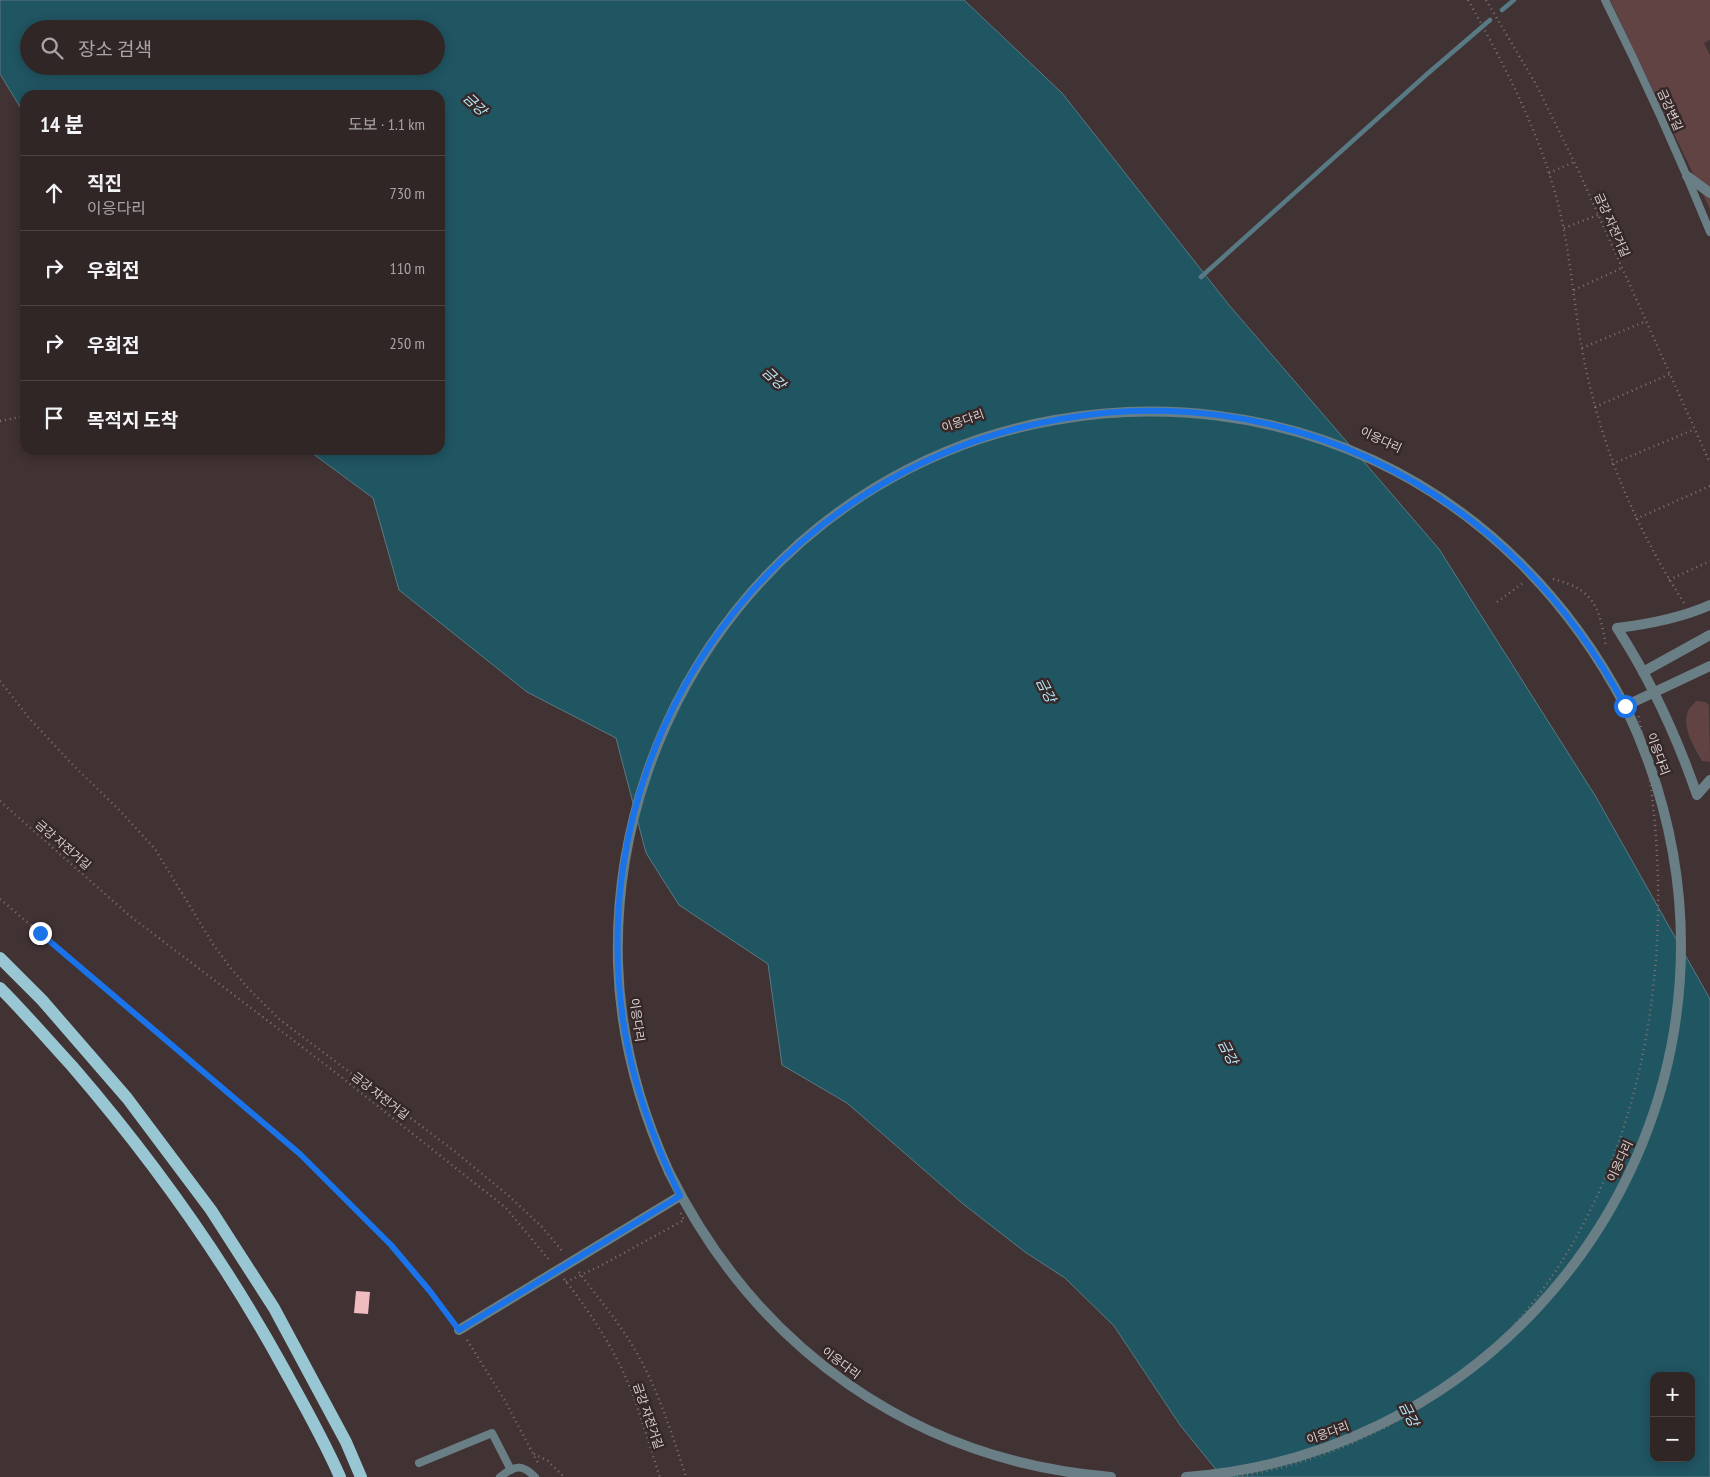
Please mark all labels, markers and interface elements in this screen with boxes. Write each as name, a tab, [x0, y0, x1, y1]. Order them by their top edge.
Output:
search box	[20, 20, 445, 75]
icon: search	[38, 34, 66, 62]
text: 장소 검색	[78, 37, 152, 61]
street label: 금강변길	[1655, 87, 1686, 133]
water label: 금강	[459, 89, 492, 121]
text: 14 분	[40, 111, 84, 138]
text: 도보 · 1.1 km	[348, 114, 425, 134]
text: 직진	[87, 171, 122, 195]
icon: ahead	[40, 179, 68, 207]
text: 730 m	[390, 183, 425, 203]
street label: 금강 자전거길	[1592, 190, 1633, 259]
text: 이응다리	[87, 198, 146, 218]
icon: right	[40, 254, 68, 282]
text: 우회전	[87, 258, 139, 282]
text: 110 m	[390, 258, 425, 278]
icon: right	[40, 329, 68, 357]
text: 우회전	[87, 333, 139, 357]
text: 250 m	[390, 333, 425, 353]
water label: 금강	[758, 363, 791, 395]
icon: arrive	[40, 404, 68, 432]
street label: 이응다리	[940, 406, 986, 435]
text: 목적지 도착	[87, 408, 178, 432]
street label: 이응다리	[1358, 423, 1404, 456]
water label: 금강	[1032, 674, 1061, 707]
route start	[1614, 695, 1637, 718]
street label: 이응다리	[1644, 731, 1673, 777]
street label: 금강 자전거길	[32, 816, 94, 873]
route end	[29, 922, 52, 945]
street label: 이응다리	[627, 997, 648, 1043]
water label: 금강	[1214, 1036, 1243, 1069]
street label: 금강 자전거길	[349, 1069, 412, 1123]
street label: 이응다리	[1603, 1138, 1636, 1184]
street label: 이응다리	[819, 1343, 863, 1382]
map controls	[1650, 1372, 1695, 1462]
button: +	[1650, 1372, 1695, 1417]
street label: 금강 자전거길	[630, 1381, 667, 1451]
water label: 금강	[1395, 1398, 1424, 1431]
button: −	[1650, 1417, 1695, 1462]
street label: 이응다리	[1305, 1418, 1351, 1447]

